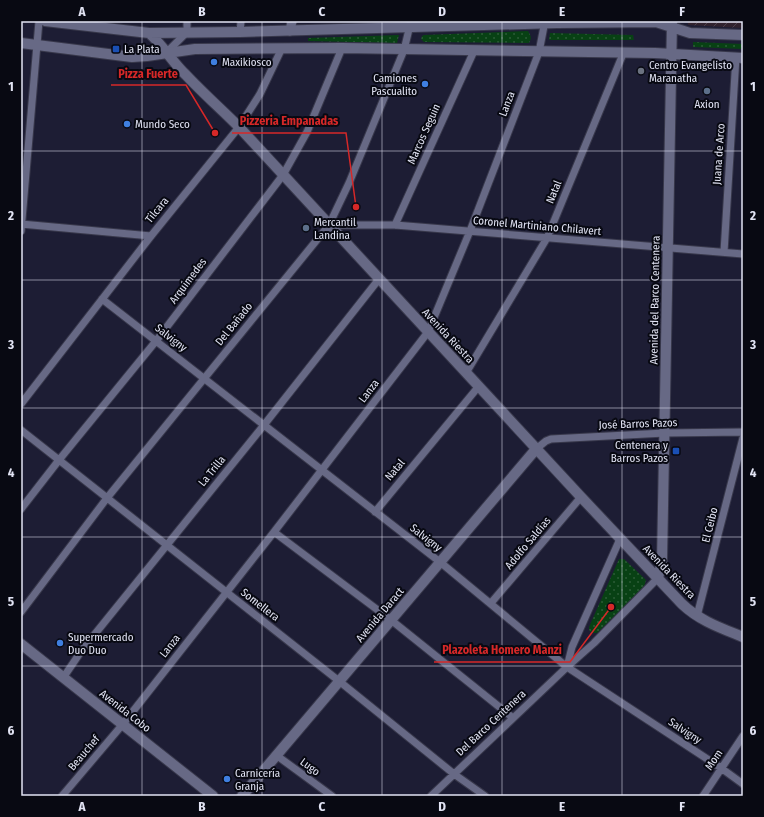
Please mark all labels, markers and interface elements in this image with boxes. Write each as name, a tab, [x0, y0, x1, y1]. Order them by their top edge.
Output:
text: A	[77, 4, 86, 19]
text: B	[198, 4, 206, 19]
text: C	[319, 4, 326, 19]
text: D	[438, 4, 446, 19]
text: E	[559, 4, 565, 19]
text: F	[679, 4, 685, 19]
place label: La Plata	[124, 43, 160, 56]
marker: La Plata	[111, 44, 121, 54]
place label: Maxikiosco	[222, 56, 272, 69]
marker: Maxikiosco	[209, 57, 219, 67]
place label: Centro Evangelisto Maranatha	[649, 59, 732, 85]
callout: Pizza Fuerte	[111, 61, 186, 85]
marker: Centro Evangelisto Maranatha	[636, 66, 646, 76]
text: Pizza Fuerte	[118, 67, 178, 81]
place label: Camiones Pascualito	[371, 72, 417, 98]
text: 1	[8, 79, 14, 94]
marker: Camiones Pascualito	[420, 79, 430, 89]
text: 1	[750, 79, 756, 94]
marker: Axion	[702, 86, 712, 96]
street label: Lanza	[496, 90, 518, 118]
place label: Axion	[695, 98, 719, 111]
street label: Marcos Seguin	[405, 102, 443, 166]
callout: Pizzeria Empanadas	[232, 109, 346, 133]
text: Pizzeria Empanadas	[240, 114, 339, 128]
place label: Mundo Seco	[135, 118, 190, 131]
marker: Mundo Seco	[122, 119, 132, 129]
street label: Juana de Arco	[710, 123, 728, 185]
street label: Natal	[544, 178, 565, 205]
street label: Tilcara	[143, 194, 171, 226]
text: 2	[7, 208, 14, 223]
text: 2	[749, 208, 756, 223]
street label: Coronel Martiniano Chilavert	[472, 214, 602, 238]
place label: Mercantil Landina	[314, 216, 356, 242]
marker: Mercantil Landina	[301, 223, 311, 233]
street label: Avenida del Barco Centenera	[647, 236, 663, 364]
street label: Arquímedes	[167, 255, 210, 306]
street label: Del Bañado	[213, 300, 255, 348]
street label: Avenida Riestra	[419, 306, 477, 366]
street label: Salvigny	[152, 321, 190, 355]
text: 3	[7, 337, 14, 352]
text: 3	[749, 337, 756, 352]
street label: Lanza	[356, 377, 382, 405]
street label: José Barros Pazos	[598, 416, 678, 432]
place label: Centenera y Barros Pazos	[611, 439, 668, 465]
marker: Centenera y Barros Pazos	[671, 446, 681, 456]
street label: La Trilla	[196, 453, 228, 489]
street label: Natal	[382, 457, 408, 483]
text: 4	[8, 465, 15, 480]
text: 4	[750, 465, 757, 480]
street label: El Ceibo	[699, 506, 721, 544]
street label: Adolfo Saldías	[502, 514, 554, 572]
street label: Salvigny	[407, 521, 445, 555]
street label: Avenida Riestra	[640, 542, 698, 602]
street label: Avenida Daract	[353, 585, 407, 645]
street label: Somellera	[238, 586, 282, 624]
text: 5	[8, 594, 14, 609]
text: 5	[750, 594, 756, 609]
place label: Supermercado Duo Duo	[68, 631, 134, 657]
street label: Lanza	[157, 632, 183, 660]
marker: Supermercado Duo Duo	[55, 638, 65, 648]
callout: Plazoleta Homero Manzi	[434, 638, 570, 662]
text: Plazoleta Homero Manzi	[442, 643, 562, 657]
street label: Avenida Cobo	[97, 687, 153, 735]
street label: Del Barco Centenera	[453, 687, 529, 759]
street label: Salvigny	[666, 715, 704, 747]
text: 6	[8, 723, 15, 738]
text: 6	[750, 723, 757, 738]
street label: Beauchef	[66, 732, 103, 773]
street label: Mom	[702, 747, 726, 773]
street label: Lugo	[298, 755, 323, 779]
place label: Carnicería Granja	[235, 767, 280, 793]
marker: Carnicería Granja	[222, 774, 232, 784]
text: A	[77, 799, 86, 814]
text: B	[198, 799, 206, 814]
text: C	[319, 799, 326, 814]
text: D	[438, 799, 446, 814]
text: E	[559, 799, 565, 814]
text: F	[679, 799, 685, 814]

